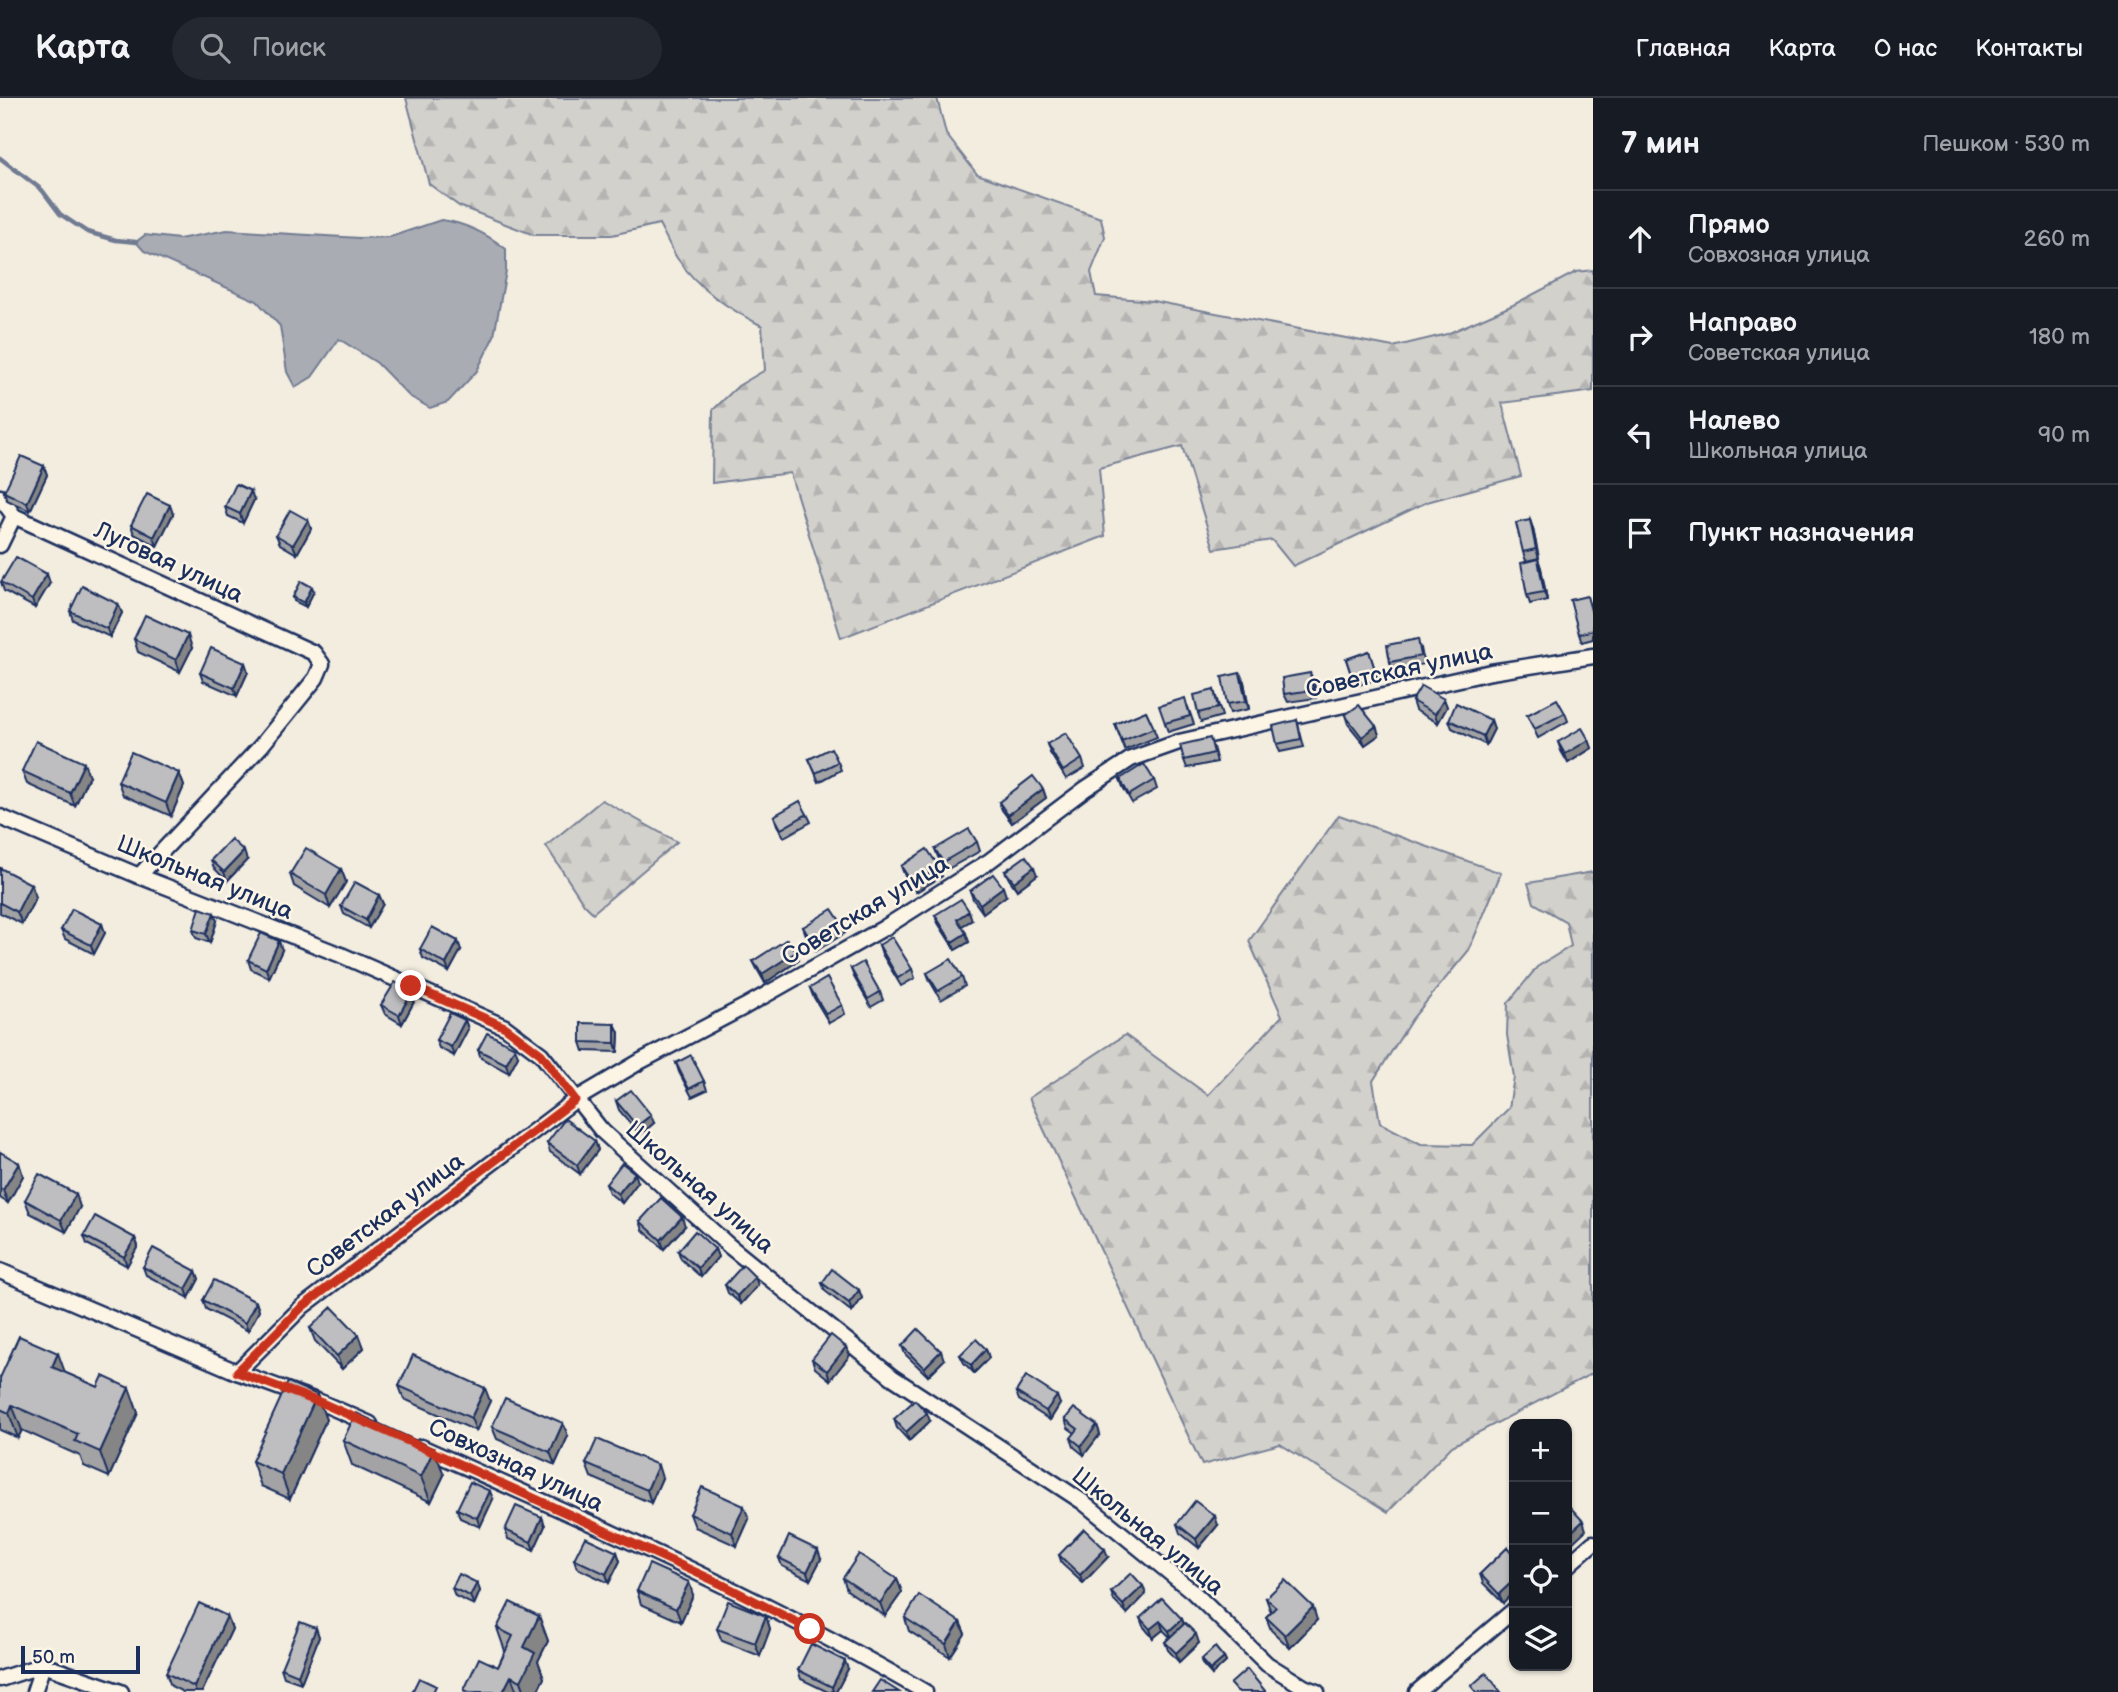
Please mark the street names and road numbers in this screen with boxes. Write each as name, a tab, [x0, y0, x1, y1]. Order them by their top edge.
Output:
street label: Луговая улица	[89, 515, 248, 610]
street label: Советская улица	[1303, 637, 1495, 704]
street label: Школьная улица	[113, 829, 297, 926]
street label: Советская улица	[776, 849, 954, 972]
street label: Школьная улица	[619, 1115, 780, 1260]
street label: Советская улица	[301, 1147, 470, 1284]
street label: Совхозная улица	[424, 1412, 608, 1519]
street label: Школьная улица	[1066, 1461, 1230, 1602]

